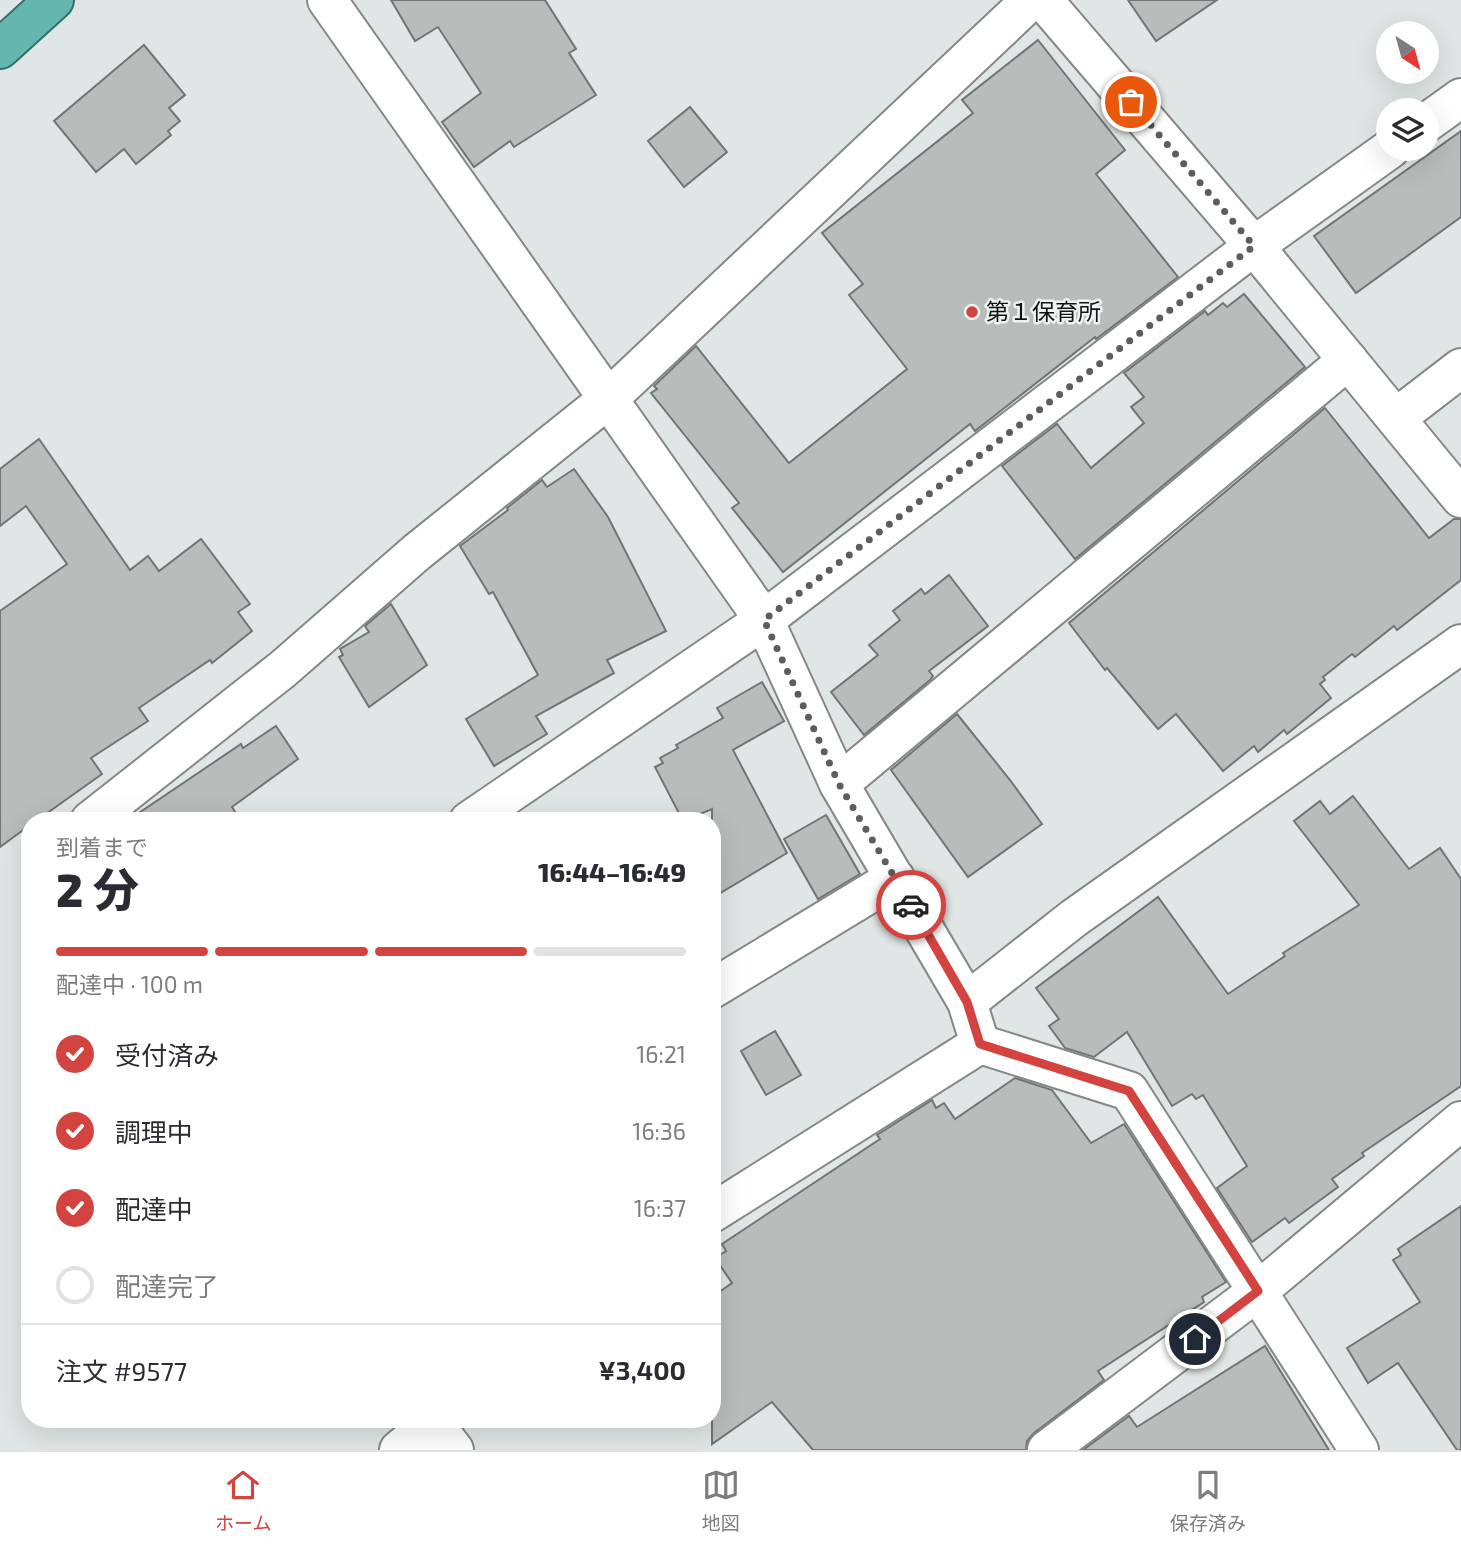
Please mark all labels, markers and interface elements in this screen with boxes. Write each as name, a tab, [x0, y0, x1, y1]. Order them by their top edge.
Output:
north arrow	[1376, 21, 1438, 84]
map controls	[1376, 21, 1439, 161]
pin	[1101, 72, 1161, 132]
icon: bag	[1112, 83, 1150, 121]
button: layers	[1376, 98, 1439, 161]
place label: 第１保育所	[986, 297, 1101, 325]
marker: 第１保育所	[964, 304, 980, 320]
text: 到着まで	[56, 833, 148, 861]
text: 16:44–16:49	[538, 856, 686, 887]
text: 2 分	[56, 861, 139, 916]
courier	[876, 870, 946, 940]
icon: car	[892, 886, 930, 924]
text: 配達中 · 100 m	[56, 970, 203, 998]
icon: check	[56, 1035, 94, 1073]
text: 受付済み	[115, 1039, 219, 1070]
text: 16:21	[636, 1040, 686, 1068]
icon: check	[56, 1112, 94, 1150]
text: 調理中	[115, 1116, 193, 1147]
text: 16:36	[632, 1117, 686, 1145]
icon: check	[56, 1189, 94, 1227]
text: 配達中	[115, 1193, 193, 1224]
text: 16:37	[634, 1194, 686, 1222]
text: 配達完了	[115, 1270, 219, 1301]
pin	[1165, 1309, 1225, 1369]
icon: home	[1176, 1320, 1214, 1358]
text: ¥3,400	[598, 1354, 686, 1385]
text: 注文 #9577	[56, 1355, 187, 1386]
tab: ホーム	[215, 1466, 272, 1535]
tab: 地図	[702, 1466, 740, 1535]
tab: 保存済み	[1170, 1466, 1246, 1535]

